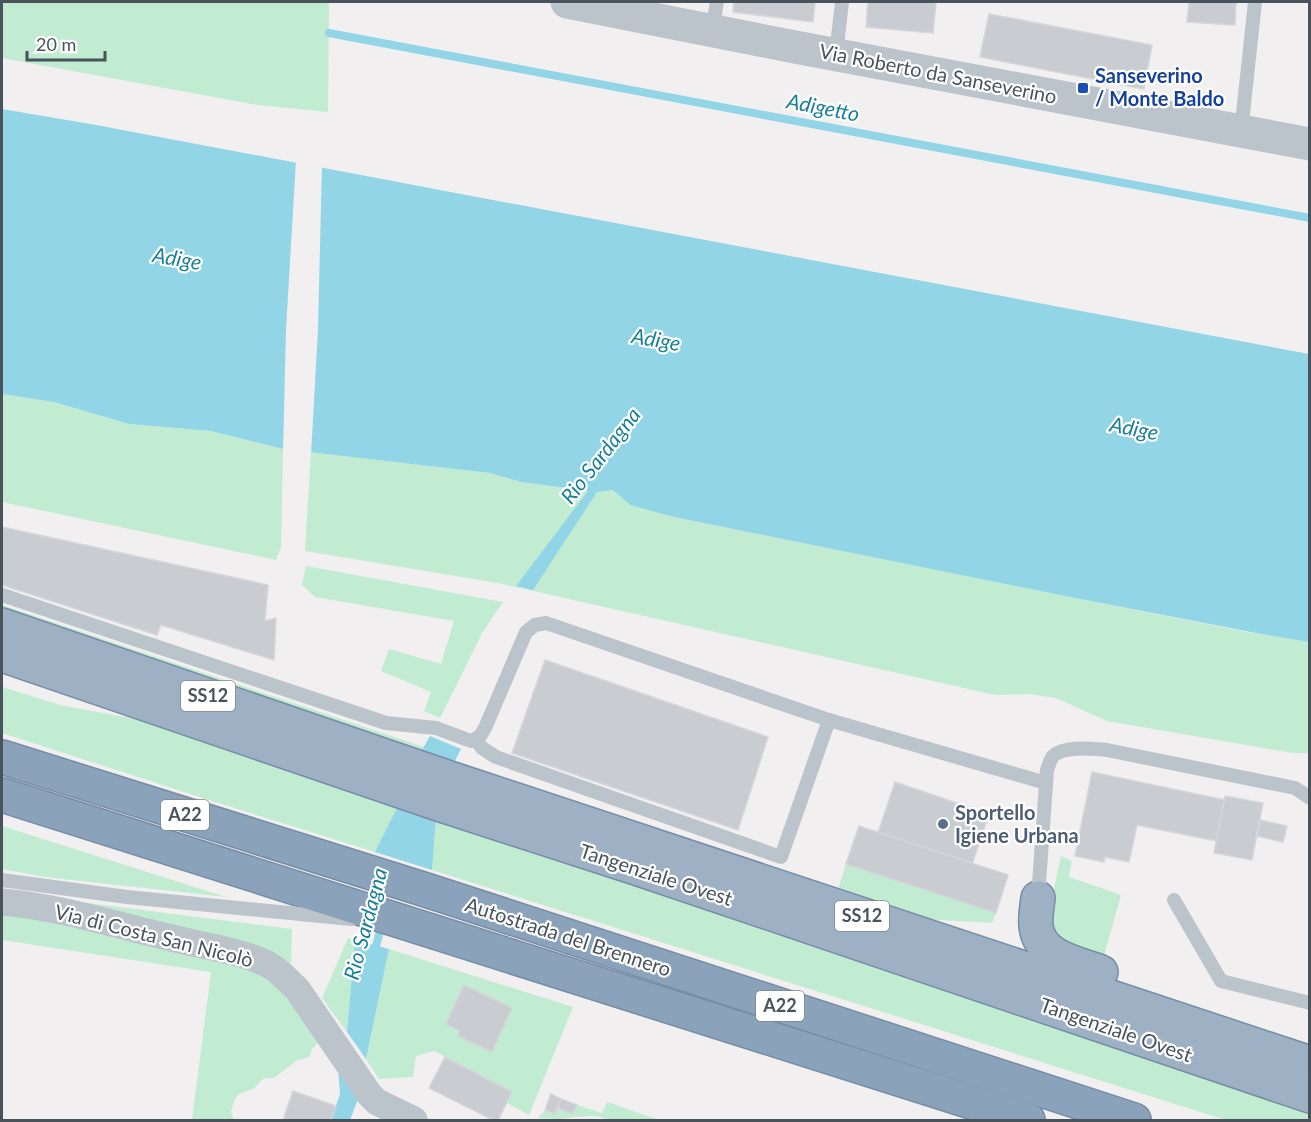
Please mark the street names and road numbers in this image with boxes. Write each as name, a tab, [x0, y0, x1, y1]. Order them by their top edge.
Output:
street label: Via Roberto da Sanseverino	[817, 38, 1059, 108]
road number: SS12	[181, 681, 235, 711]
road number: A22	[161, 800, 209, 830]
street label: Tangenziale Ovest	[577, 838, 736, 910]
street label: Autostrada del Brennero	[462, 891, 674, 981]
street label: Via di Costa San Nicolò	[53, 899, 256, 971]
road number: SS12	[835, 901, 889, 931]
road number: A22	[756, 991, 804, 1021]
street label: Tangenziale Ovest	[1037, 992, 1195, 1066]

